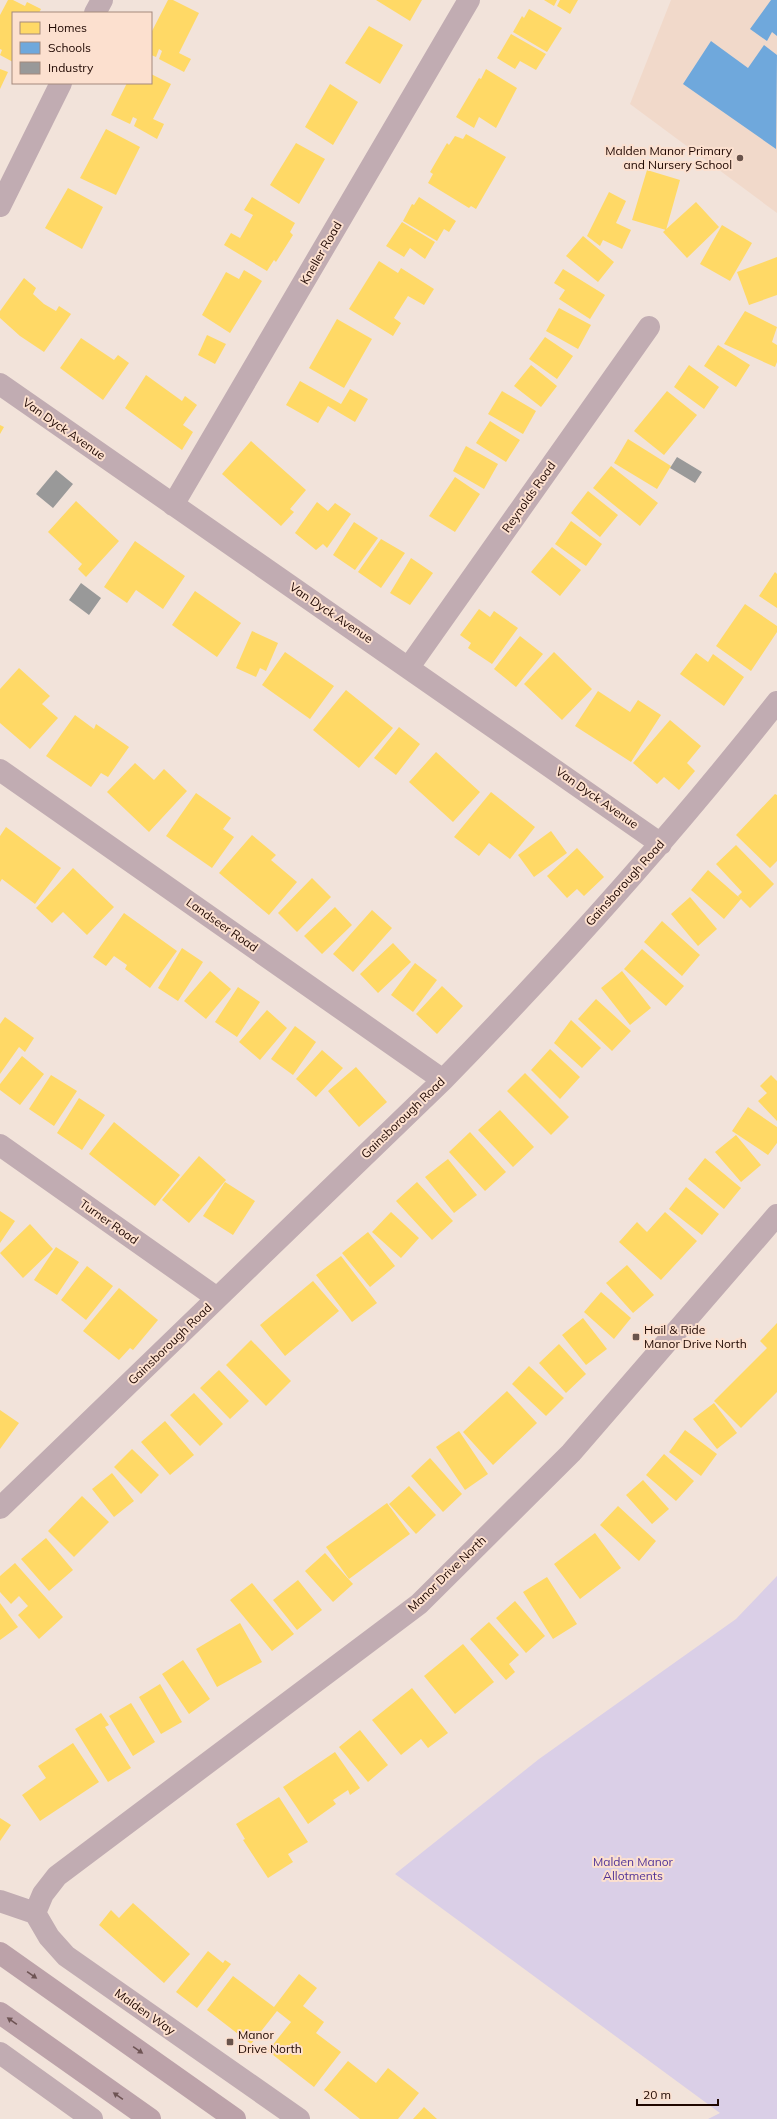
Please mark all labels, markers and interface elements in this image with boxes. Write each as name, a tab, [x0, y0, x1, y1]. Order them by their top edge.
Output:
legend	[12, 12, 152, 84]
text: Homes	[48, 20, 87, 35]
text: Schools	[48, 40, 91, 55]
text: Industry	[48, 60, 94, 75]
place label: Malden Manor Primary and Nursery School	[605, 143, 733, 172]
marker: Malden Manor Primary and Nursery School	[735, 153, 745, 163]
street label: Kneller Road	[296, 219, 345, 287]
street label: Van Dyck Avenue	[20, 395, 108, 463]
street label: Reynolds Road	[499, 458, 559, 535]
street label: Van Dyck Avenue	[287, 579, 376, 646]
street label: Van Dyck Avenue	[553, 764, 641, 832]
street label: Gainsborough Road	[582, 836, 667, 929]
street label: Landseer Road	[184, 894, 261, 955]
street label: Gainsborough Road	[358, 1074, 448, 1162]
street label: Turner Road	[77, 1196, 141, 1247]
street label: Gainsborough Road	[125, 1300, 215, 1388]
place label: Hail & Ride Manor Drive North	[644, 1322, 747, 1351]
marker: Hail & Ride Manor Drive North	[631, 1332, 641, 1342]
street label: Manor Drive North	[404, 1533, 489, 1615]
park label: Malden Manor Allotments	[593, 1854, 674, 1883]
one-way arrow	[27, 1971, 37, 1979]
street label: Malden Way	[112, 1985, 179, 2038]
one-way arrow	[7, 2018, 17, 2026]
place label: Manor Drive North	[238, 2027, 302, 2056]
marker: Manor Drive North	[225, 2037, 235, 2047]
one-way arrow	[133, 2046, 143, 2054]
scale bar	[637, 2081, 718, 2107]
text: 20 m	[643, 2087, 671, 2102]
one-way arrow	[113, 2093, 123, 2101]

